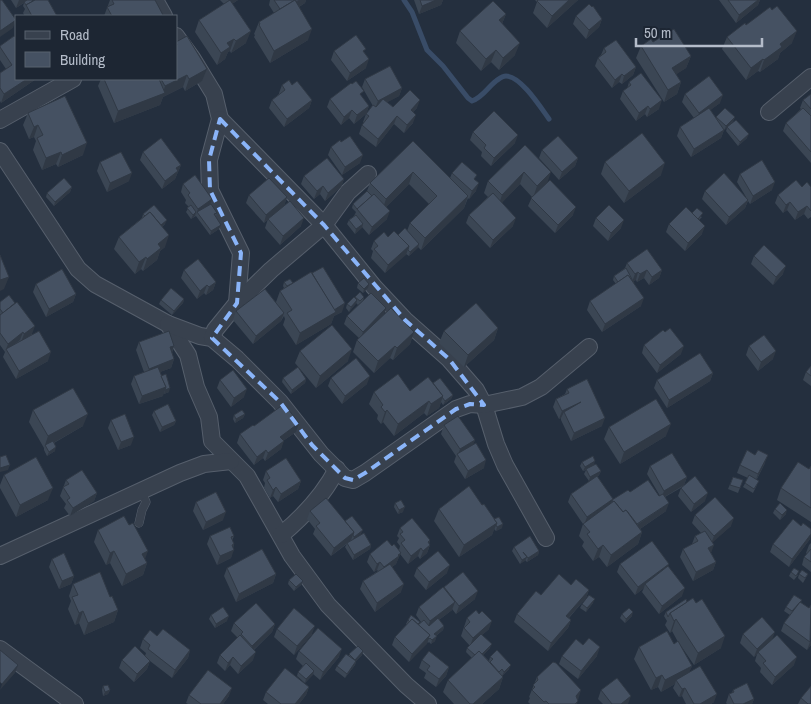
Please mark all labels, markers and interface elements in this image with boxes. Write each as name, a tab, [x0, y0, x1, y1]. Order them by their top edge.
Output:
legend	[15, 15, 178, 80]
scale bar	[636, 15, 762, 47]
text: 50 m	[644, 22, 671, 43]
text: Road	[60, 24, 89, 45]
text: Building	[60, 49, 105, 70]

